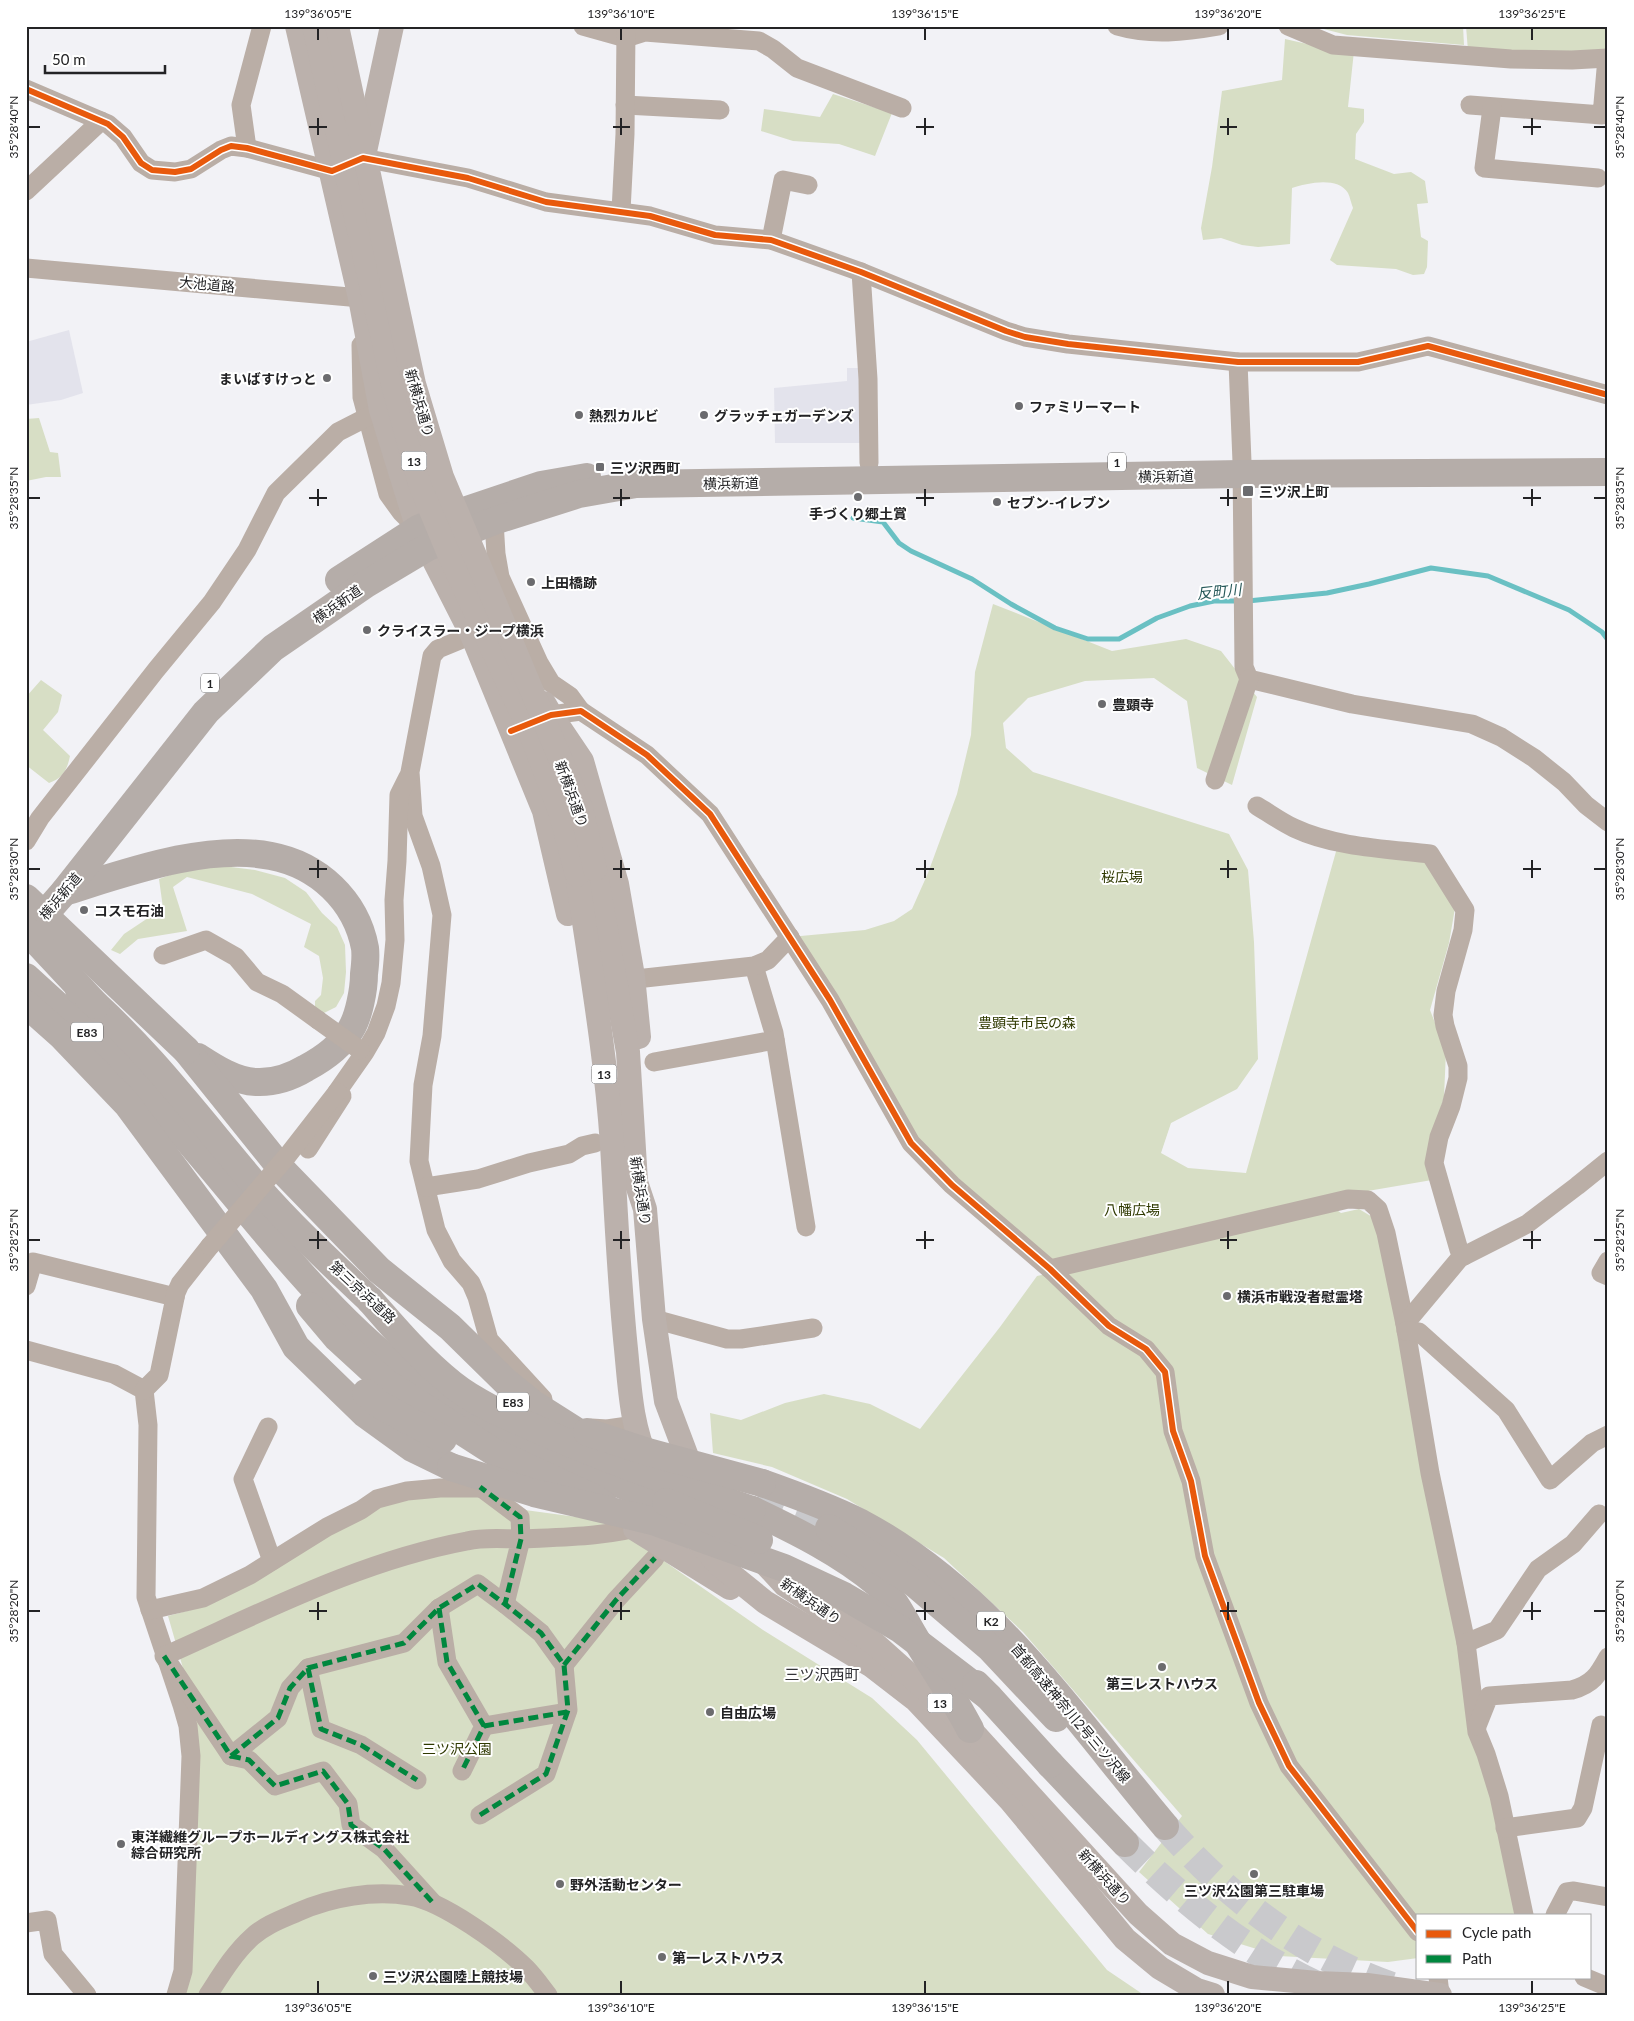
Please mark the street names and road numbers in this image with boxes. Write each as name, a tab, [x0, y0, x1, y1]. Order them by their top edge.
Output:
street label: 大池道路	[178, 273, 236, 295]
street label: 新横浜通り	[402, 367, 438, 439]
road number: 13	[402, 452, 426, 471]
road number: 1	[1108, 452, 1126, 472]
street label: 横浜新道	[1138, 467, 1194, 485]
street label: 横浜新道	[703, 474, 759, 492]
street label: 横浜新道	[309, 581, 365, 627]
road number: 1	[201, 674, 219, 692]
street label: 新横浜通り	[552, 758, 592, 830]
street label: 横浜新道	[35, 869, 85, 923]
road number: E83	[71, 1022, 103, 1042]
road number: 13	[592, 1064, 616, 1084]
street label: 新横浜通り	[627, 1155, 655, 1227]
street label: 第三京浜道路	[326, 1257, 400, 1327]
road number: E83	[497, 1392, 529, 1411]
street label: 新横浜通り	[777, 1574, 845, 1628]
road number: K2	[977, 1612, 1005, 1630]
street label: 首都高速神奈川2号三ツ沢線	[1008, 1640, 1134, 1786]
road number: 13	[928, 1694, 952, 1712]
street label: 新横浜通り	[1075, 1845, 1135, 1909]

